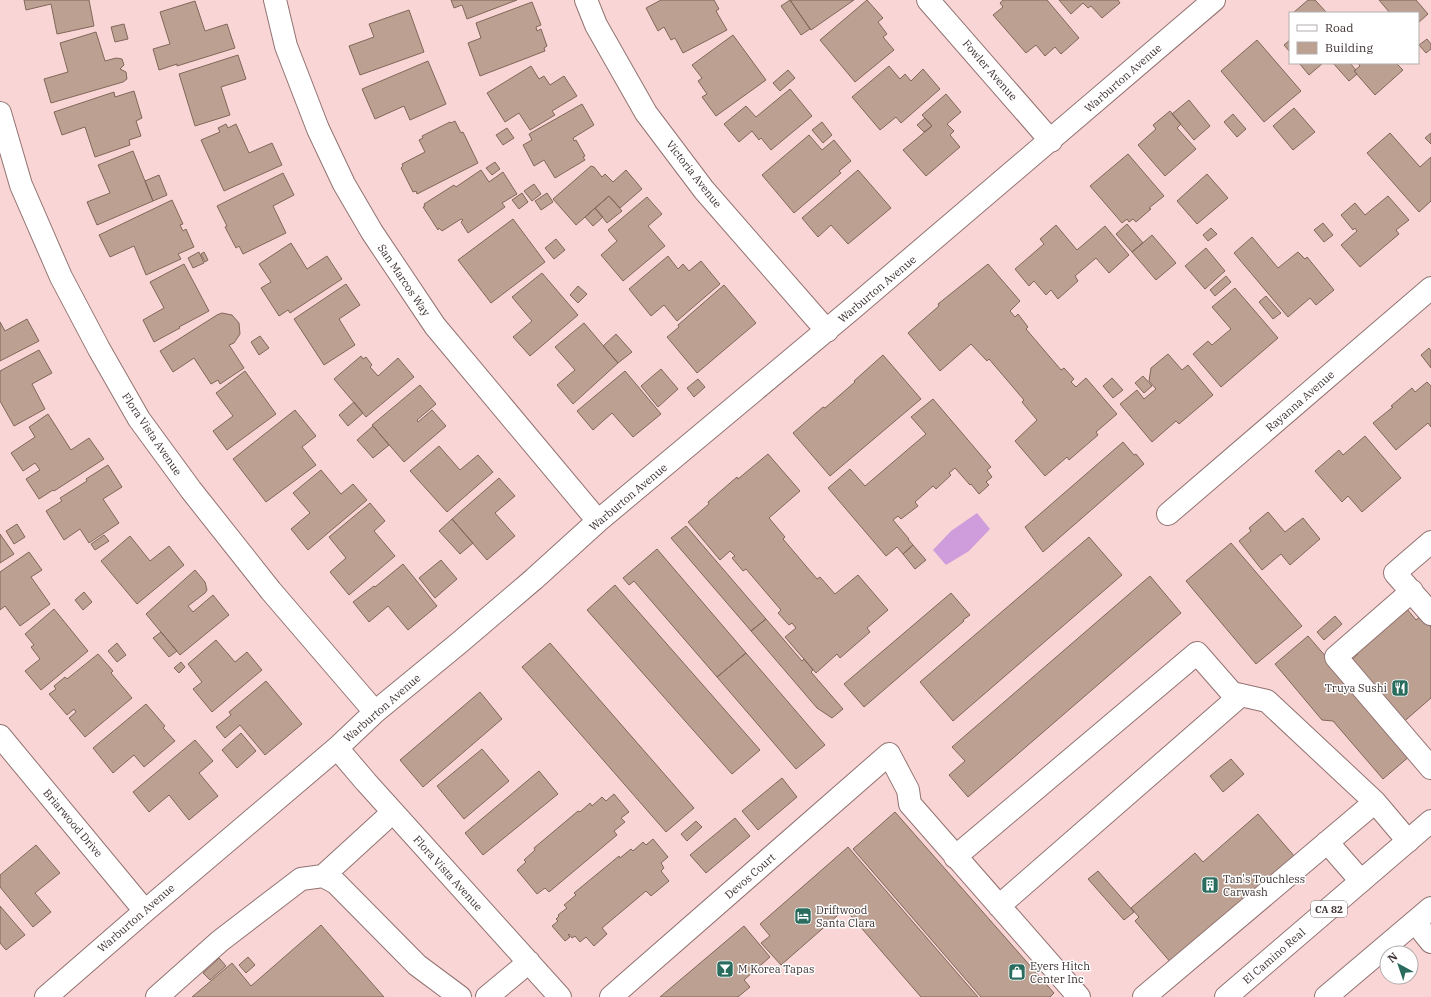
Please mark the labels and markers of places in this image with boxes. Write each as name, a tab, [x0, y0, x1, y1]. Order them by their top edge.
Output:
restaurant icon: Truya Sushi	[1390, 678, 1410, 698]
place label: Truya Sushi	[1325, 681, 1388, 695]
place label: Tan's Touchless Carwash	[1223, 872, 1305, 899]
building icon: Tan's Touchless Carwash	[1200, 875, 1220, 895]
place label: Driftwood Santa Clara	[816, 903, 875, 930]
hotel icon: Driftwood Santa Clara	[793, 906, 813, 926]
bar icon: M Korea Tapas	[715, 959, 735, 979]
place label: Eyers Hitch Center Inc	[1030, 959, 1090, 986]
place label: M Korea Tapas	[738, 962, 814, 976]
shop icon: Eyers Hitch Center Inc	[1007, 962, 1027, 982]

